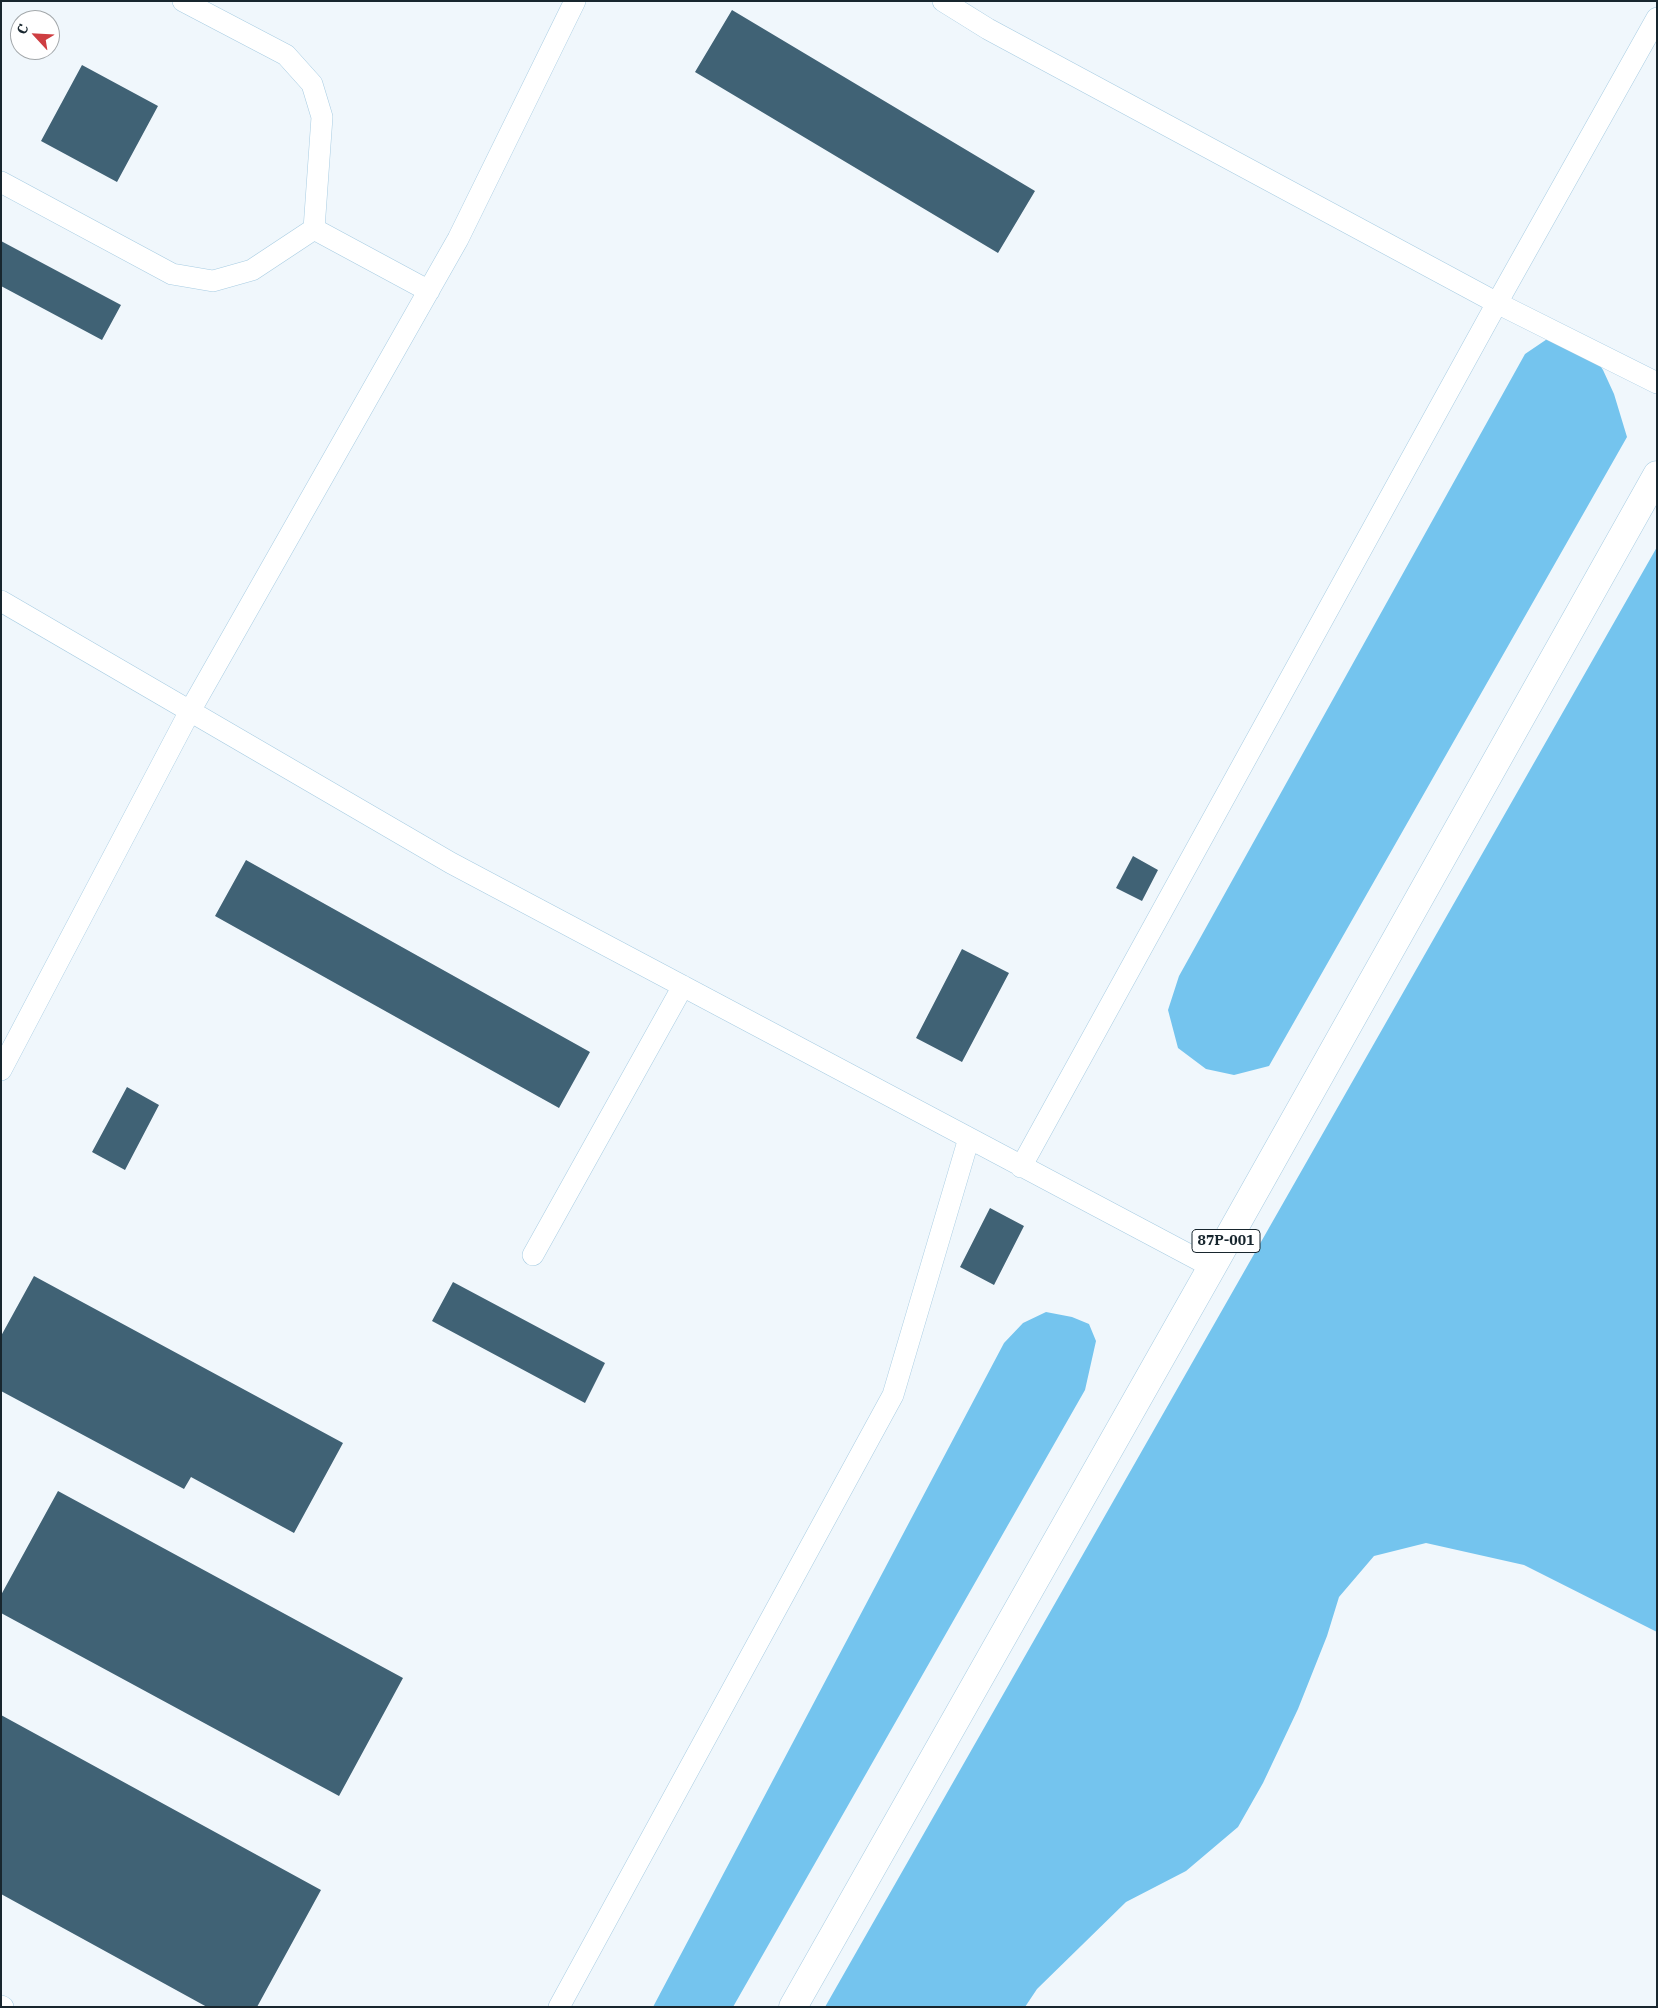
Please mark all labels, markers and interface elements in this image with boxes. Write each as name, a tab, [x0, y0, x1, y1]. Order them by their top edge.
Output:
north arrow	[10, 10, 60, 60]
text: С	[12, 21, 32, 37]
road number: 87Р-001	[1192, 1230, 1260, 1252]

